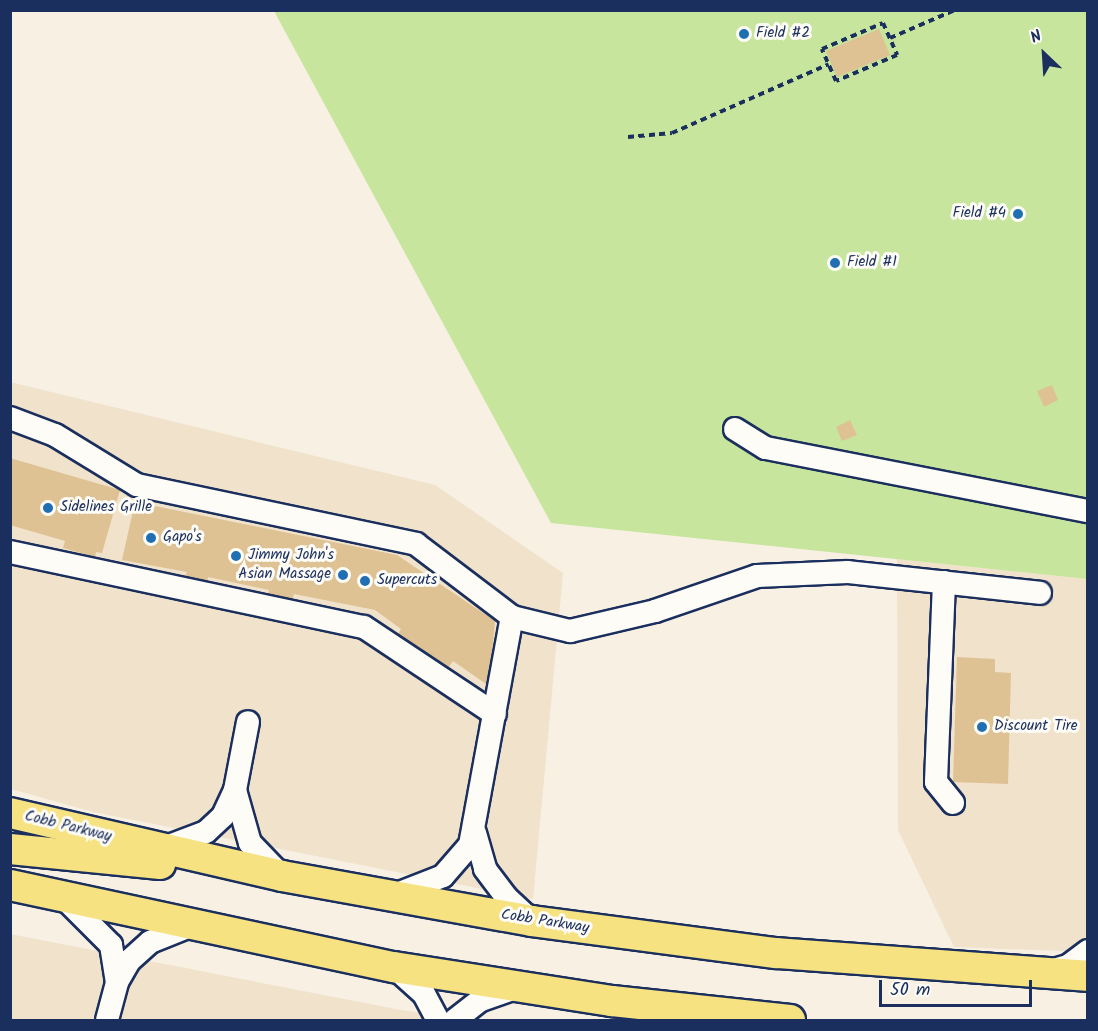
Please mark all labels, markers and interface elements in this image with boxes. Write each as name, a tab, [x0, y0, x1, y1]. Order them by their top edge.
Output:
north arrow	[1014, 24, 1074, 84]
text: N	[1026, 24, 1046, 51]
place label: Field #2	[756, 25, 810, 43]
marker: Field #2	[737, 27, 751, 41]
place label: Field #4	[953, 205, 1006, 223]
marker: Field #4	[1011, 207, 1025, 221]
place label: Field #1	[847, 254, 897, 272]
marker: Field #1	[828, 256, 842, 270]
place label: Sidelines Grille	[60, 499, 152, 517]
marker: Sidelines Grille	[41, 501, 55, 515]
place label: Gapo's	[163, 529, 202, 547]
marker: Gapo's	[144, 531, 158, 545]
place label: Jimmy John's	[248, 547, 334, 565]
marker: Jimmy John's	[229, 549, 243, 563]
place label: Asian Massage	[238, 566, 331, 584]
marker: Asian Massage	[336, 568, 350, 582]
place label: Supercuts	[377, 572, 437, 590]
marker: Supercuts	[358, 574, 372, 588]
place label: Discount Tire	[994, 718, 1077, 736]
marker: Discount Tire	[975, 720, 989, 734]
street label: Cobb Parkway	[23, 808, 113, 846]
street label: Cobb Parkway	[500, 906, 590, 938]
scale bar	[882, 968, 1035, 1006]
text: 50 m	[890, 976, 930, 1005]

